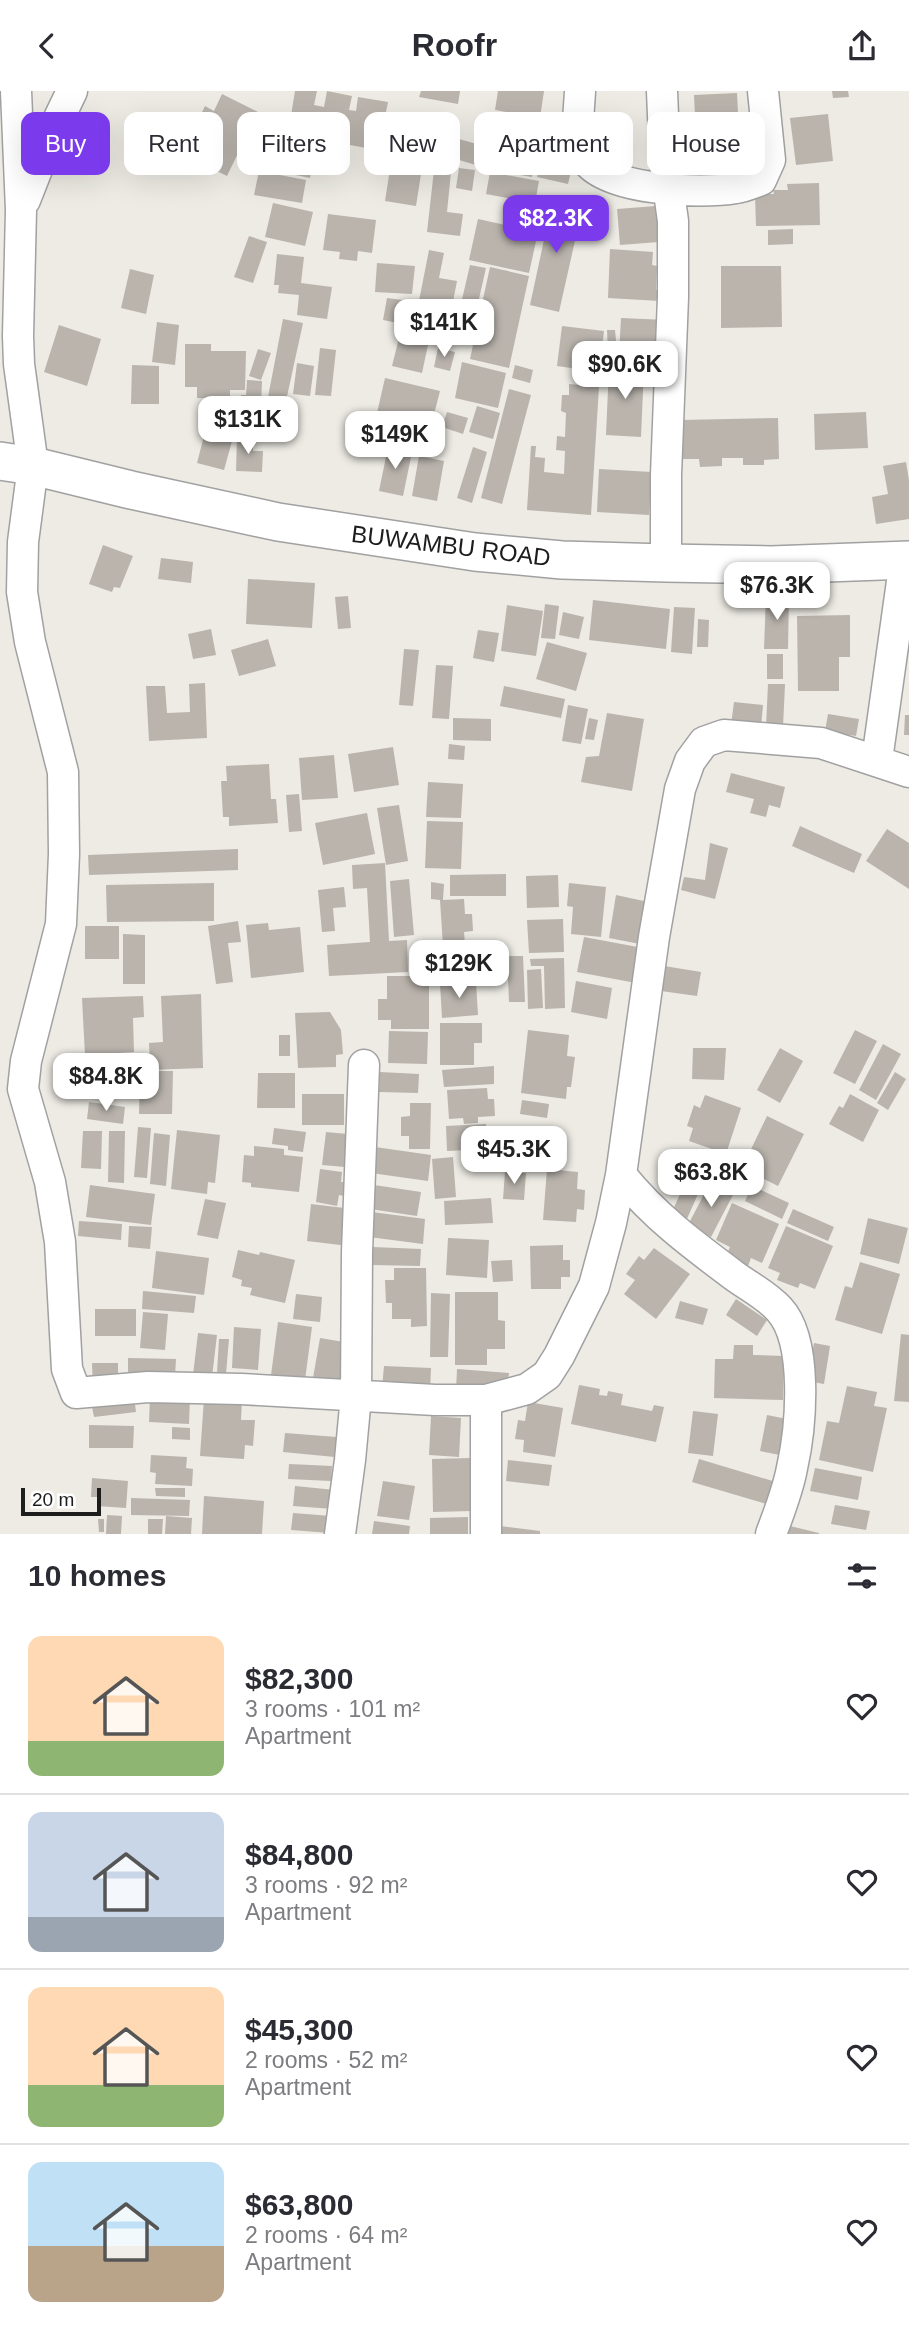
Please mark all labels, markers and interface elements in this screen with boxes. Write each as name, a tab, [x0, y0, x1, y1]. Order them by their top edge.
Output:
icon: back	[28, 27, 66, 65]
text: Roofr	[412, 27, 497, 63]
icon: share	[843, 27, 881, 65]
chip: Buy	[21, 112, 110, 175]
chip: Rent	[124, 112, 223, 175]
chip: Filters	[237, 112, 350, 175]
chip: New	[364, 112, 460, 175]
chip: Apartment	[474, 112, 633, 175]
chip: House	[647, 112, 765, 175]
pin: $82.3K	[499, 195, 613, 255]
text: $82.3K	[519, 205, 593, 231]
pin: $141K	[395, 299, 493, 359]
text: $141K	[410, 309, 478, 335]
pin: $90.6K	[568, 341, 682, 401]
text: $90.6K	[588, 351, 662, 377]
pin: $131K	[199, 397, 297, 456]
text: $131K	[214, 406, 282, 432]
pin: $149K	[346, 411, 444, 471]
text: $149K	[361, 421, 429, 447]
street label: BUWAMBU ROAD	[350, 520, 552, 571]
pin: $76.3K	[720, 563, 834, 622]
text: $76.3K	[740, 572, 814, 598]
pin: $129K	[410, 941, 508, 1000]
text: $129K	[425, 950, 493, 976]
pin: $84.8K	[49, 1053, 163, 1113]
text: $84.8K	[69, 1063, 143, 1089]
pin: $45.3K	[457, 1127, 571, 1186]
text: $45.3K	[477, 1136, 551, 1162]
pin: $63.8K	[654, 1149, 768, 1209]
text: $63.8K	[674, 1159, 748, 1185]
scale bar	[21, 1485, 102, 1517]
text: 20 m	[32, 1489, 74, 1510]
icon: filters	[843, 1557, 881, 1595]
text: 10 homes	[28, 1559, 166, 1592]
text: $82,300	[245, 1662, 353, 1695]
icon: home	[84, 1664, 168, 1748]
icon: heart	[843, 1687, 881, 1725]
text: 3 rooms · 101 m²	[245, 1696, 420, 1722]
text: Apartment	[245, 1723, 351, 1749]
text: $84,800	[245, 1838, 353, 1871]
icon: home	[84, 1840, 168, 1924]
icon: heart	[843, 1863, 881, 1901]
text: 3 rooms · 92 m²	[245, 1872, 407, 1898]
text: Apartment	[245, 1899, 351, 1925]
text: $45,300	[245, 2013, 353, 2046]
icon: home	[84, 2015, 168, 2099]
icon: heart	[843, 2038, 881, 2076]
text: 2 rooms · 52 m²	[245, 2047, 407, 2073]
text: Apartment	[245, 2074, 351, 2100]
text: $63,800	[245, 2188, 353, 2221]
icon: home	[84, 2190, 168, 2274]
icon: heart	[843, 2213, 881, 2251]
text: 2 rooms · 64 m²	[245, 2222, 407, 2248]
text: Apartment	[245, 2249, 351, 2275]

